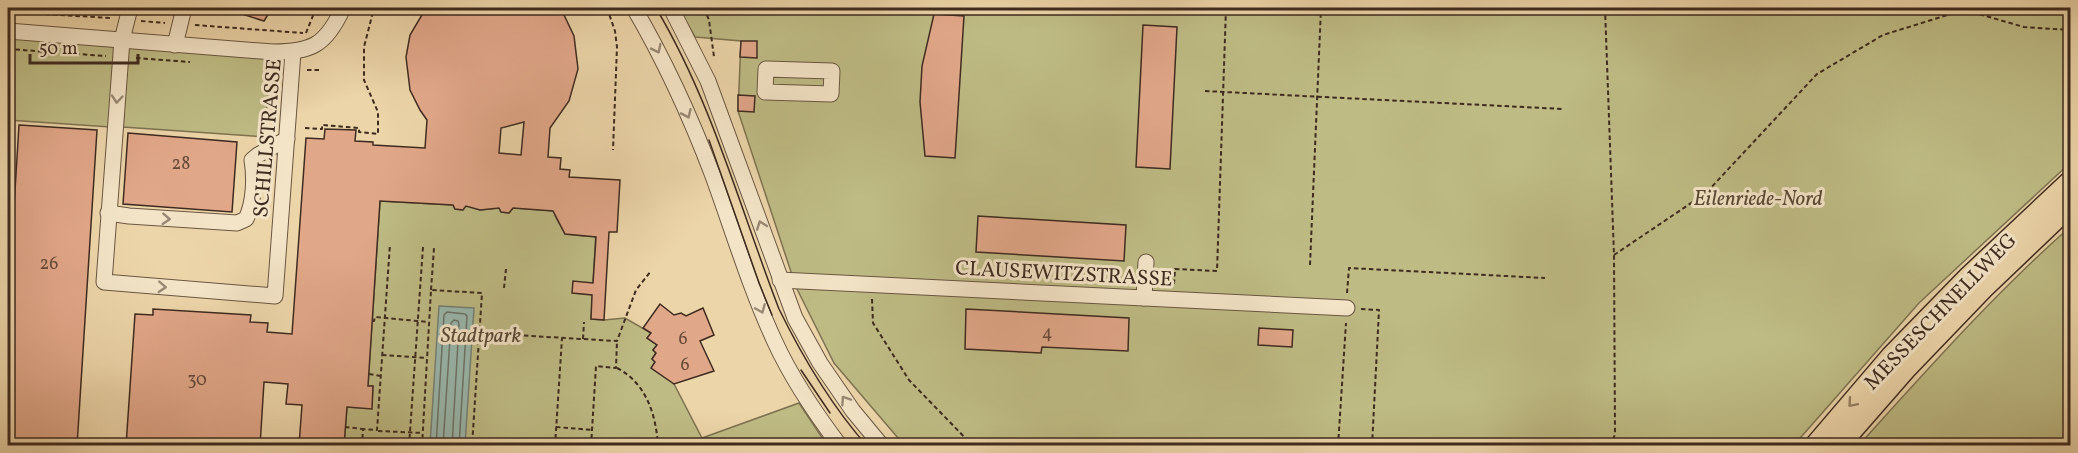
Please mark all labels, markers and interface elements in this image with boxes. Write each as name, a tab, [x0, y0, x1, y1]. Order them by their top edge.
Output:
scale bar	[30, 27, 138, 65]
text: 50 m	[39, 37, 78, 62]
one-way arrow	[649, 43, 661, 54]
street label: SCHILLSTRASSE	[247, 57, 290, 219]
one-way arrow	[111, 94, 124, 103]
one-way arrow	[680, 107, 692, 118]
house number: 28	[172, 152, 190, 177]
park label: Eilenriede-Nord	[1693, 185, 1823, 214]
one-way arrow	[161, 212, 170, 225]
one-way arrow	[755, 221, 768, 231]
street label: MESSESCHNELLWEG	[1858, 227, 2024, 397]
house number: 26	[40, 252, 58, 277]
street label: CLAUSEWITZSTRASSE	[955, 254, 1173, 295]
one-way arrow	[158, 280, 167, 293]
one-way arrow	[754, 302, 766, 313]
house number: 4	[1042, 321, 1052, 346]
park label: Stadtpark	[441, 322, 522, 351]
house number: 6	[678, 327, 688, 352]
house number: 6	[680, 353, 690, 378]
house number: 30	[187, 368, 207, 393]
one-way arrow	[841, 396, 852, 407]
one-way arrow	[1848, 396, 1859, 407]

